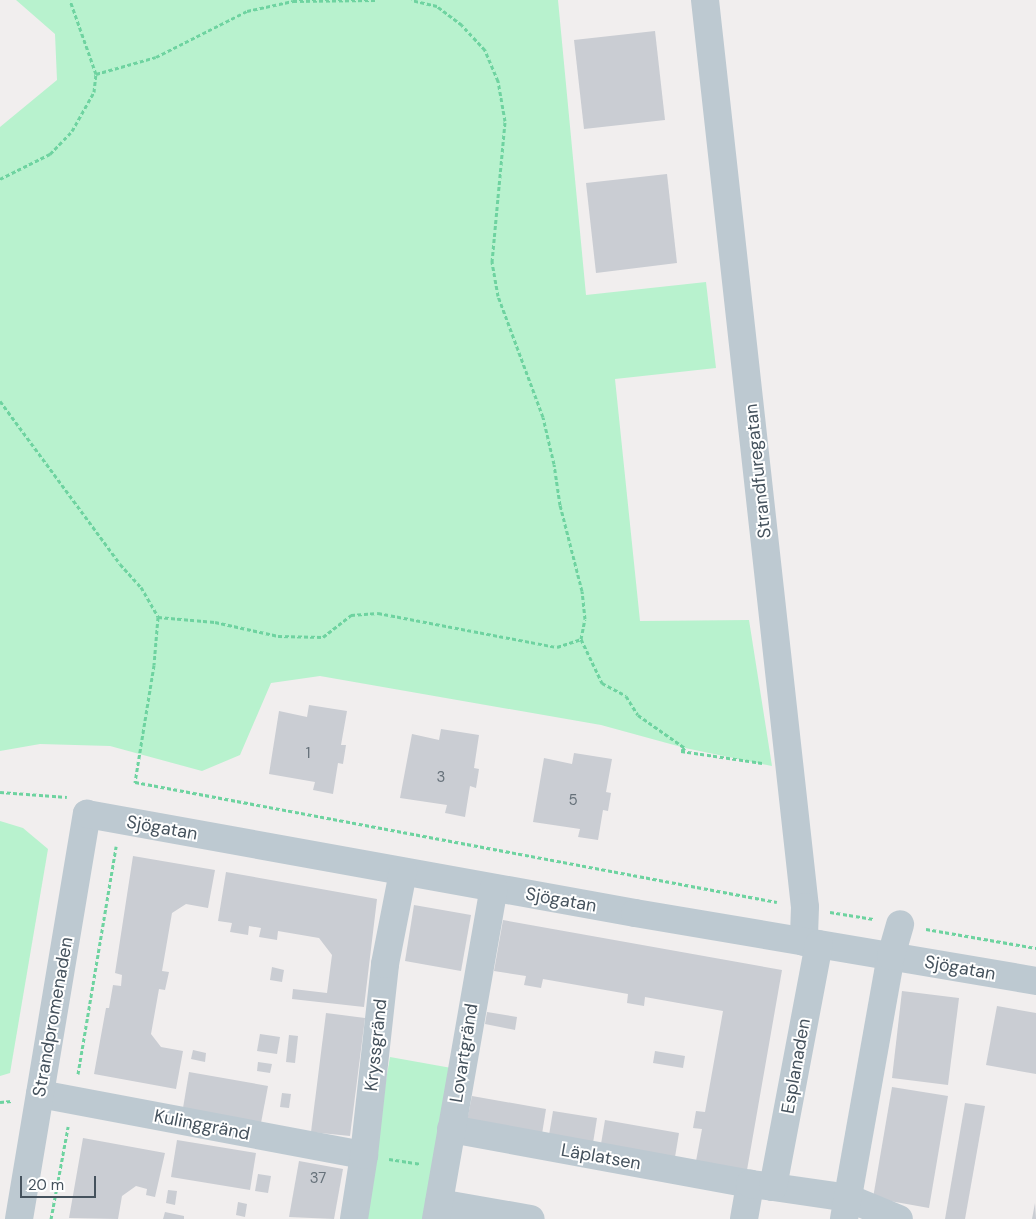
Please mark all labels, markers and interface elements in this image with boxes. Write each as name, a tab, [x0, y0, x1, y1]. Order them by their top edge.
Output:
street label: Strandfuregatan	[740, 403, 776, 539]
house number: 1	[306, 745, 310, 763]
house number: 3	[437, 769, 445, 787]
house number: 5	[568, 792, 578, 810]
street label: Sjögatan	[125, 811, 199, 845]
street label: Sjögatan	[524, 883, 598, 917]
street label: Strandpromenaden	[28, 935, 78, 1099]
street label: Sjögatan	[923, 951, 997, 985]
street label: Kryssgränd	[360, 998, 392, 1092]
street label: Lovartgränd	[446, 1002, 482, 1104]
street label: Esplanaden	[777, 1017, 815, 1115]
street label: Kulinggränd	[152, 1105, 252, 1145]
street label: Läplatsen	[559, 1139, 643, 1175]
scale bar	[22, 1166, 99, 1198]
house number: 37	[310, 1170, 326, 1188]
text: 20 m	[28, 1175, 64, 1195]

